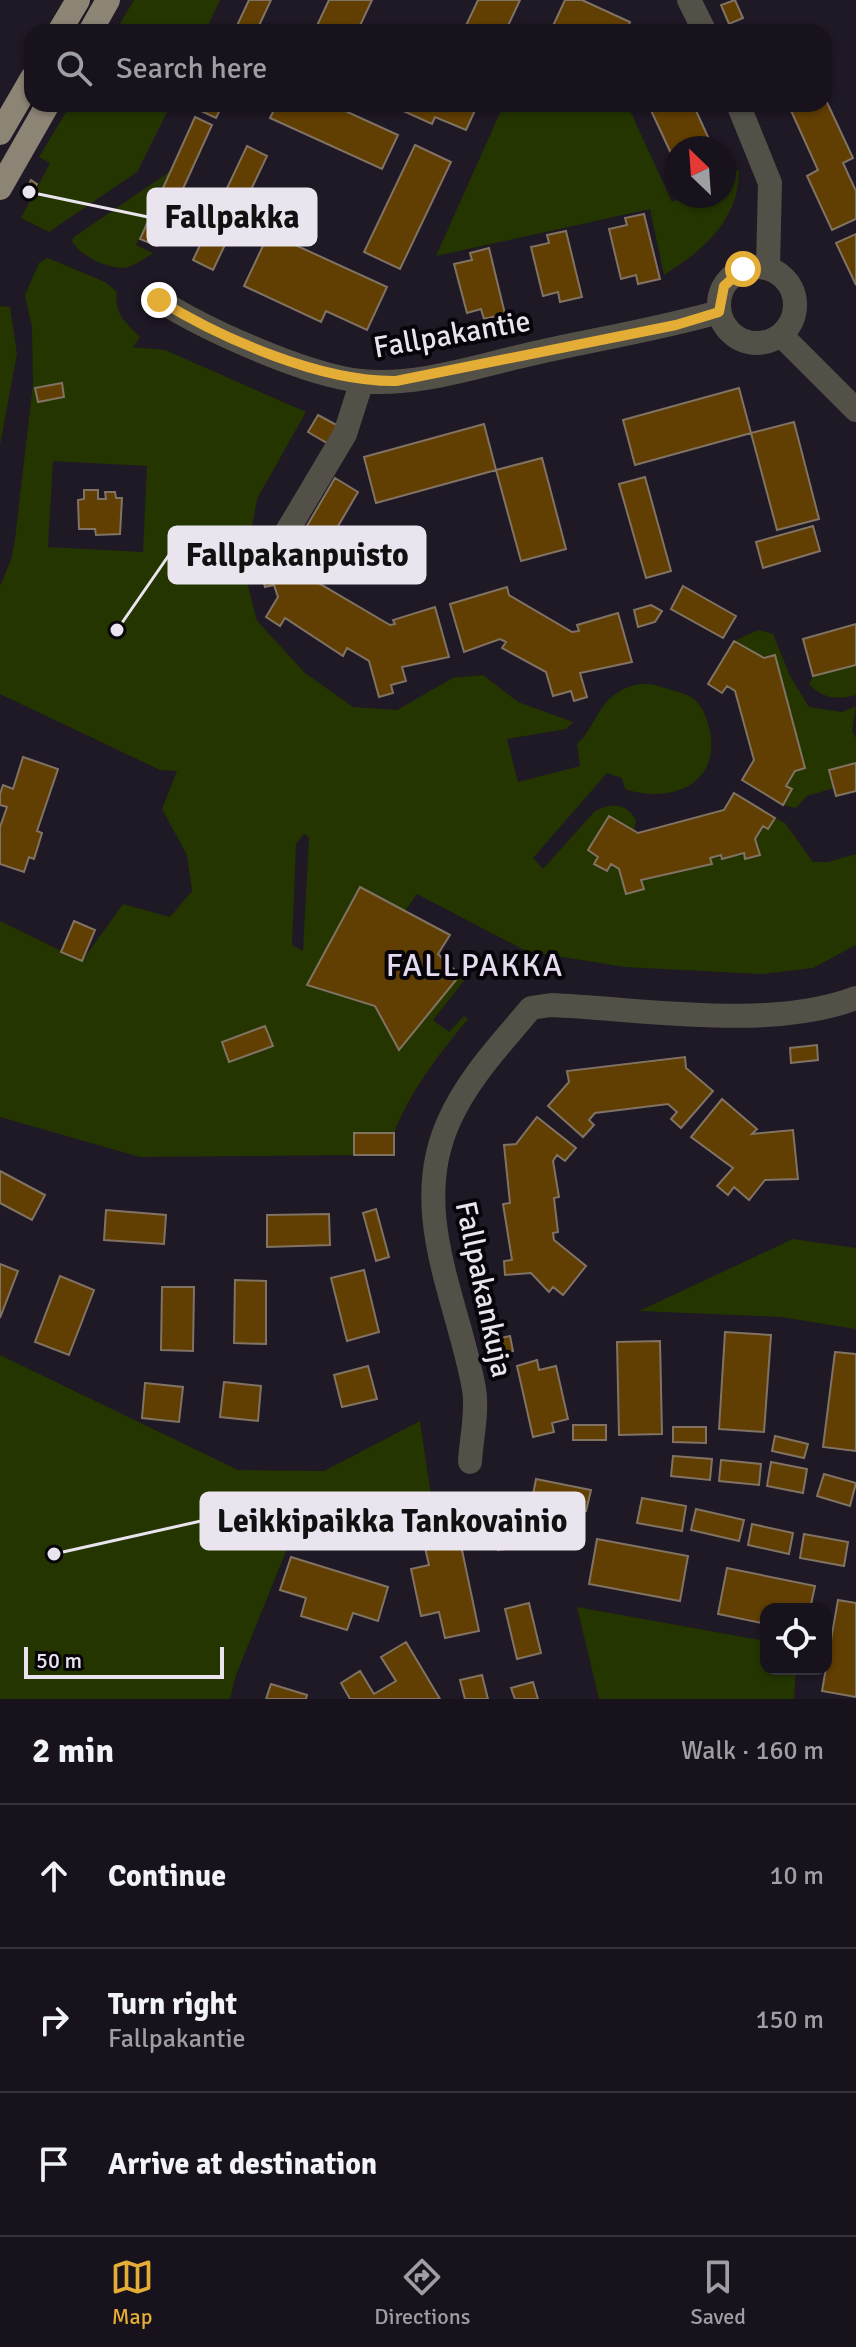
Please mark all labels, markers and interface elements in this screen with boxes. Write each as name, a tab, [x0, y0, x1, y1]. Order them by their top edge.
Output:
search box	[24, 24, 832, 112]
icon: search	[52, 46, 96, 90]
text: Search here	[116, 50, 267, 87]
north arrow	[664, 136, 736, 208]
callout: Fallpakka	[148, 189, 316, 245]
text: Fallpakka	[164, 198, 300, 237]
route start	[725, 251, 761, 287]
route end	[141, 282, 177, 318]
street label: Fallpakantie	[371, 302, 533, 366]
callout: Fallpakanpuisto	[169, 527, 425, 583]
text: Fallpakanpuisto	[185, 536, 409, 575]
district label: FALLPAKKA	[386, 946, 564, 985]
street label: Fallpakankuja	[447, 1198, 520, 1381]
callout: Leikkipaikka Tankovainio	[201, 1493, 584, 1549]
text: Leikkipaikka Tankovainio	[217, 1502, 567, 1541]
map controls	[760, 1603, 832, 1675]
button: locate	[760, 1603, 832, 1675]
scale bar	[24, 1643, 224, 1679]
text: 50 m	[36, 1647, 82, 1674]
text: 2 min	[32, 1730, 114, 1772]
text: Walk · 160 m	[681, 1735, 824, 1767]
icon: ahead	[32, 1854, 76, 1898]
text: Continue	[108, 1858, 226, 1895]
text: 10 m	[769, 1860, 824, 1892]
text: Turn right	[108, 1986, 237, 2023]
icon: right	[32, 1998, 76, 2042]
text: 150 m	[755, 2004, 824, 2036]
text: Fallpakantie	[108, 2023, 246, 2055]
icon: arrive	[32, 2142, 76, 2186]
text: Arrive at destination	[108, 2146, 377, 2183]
tab: Map	[110, 2255, 154, 2330]
tab: Directions	[374, 2255, 470, 2330]
tab: Saved	[691, 2255, 746, 2330]

